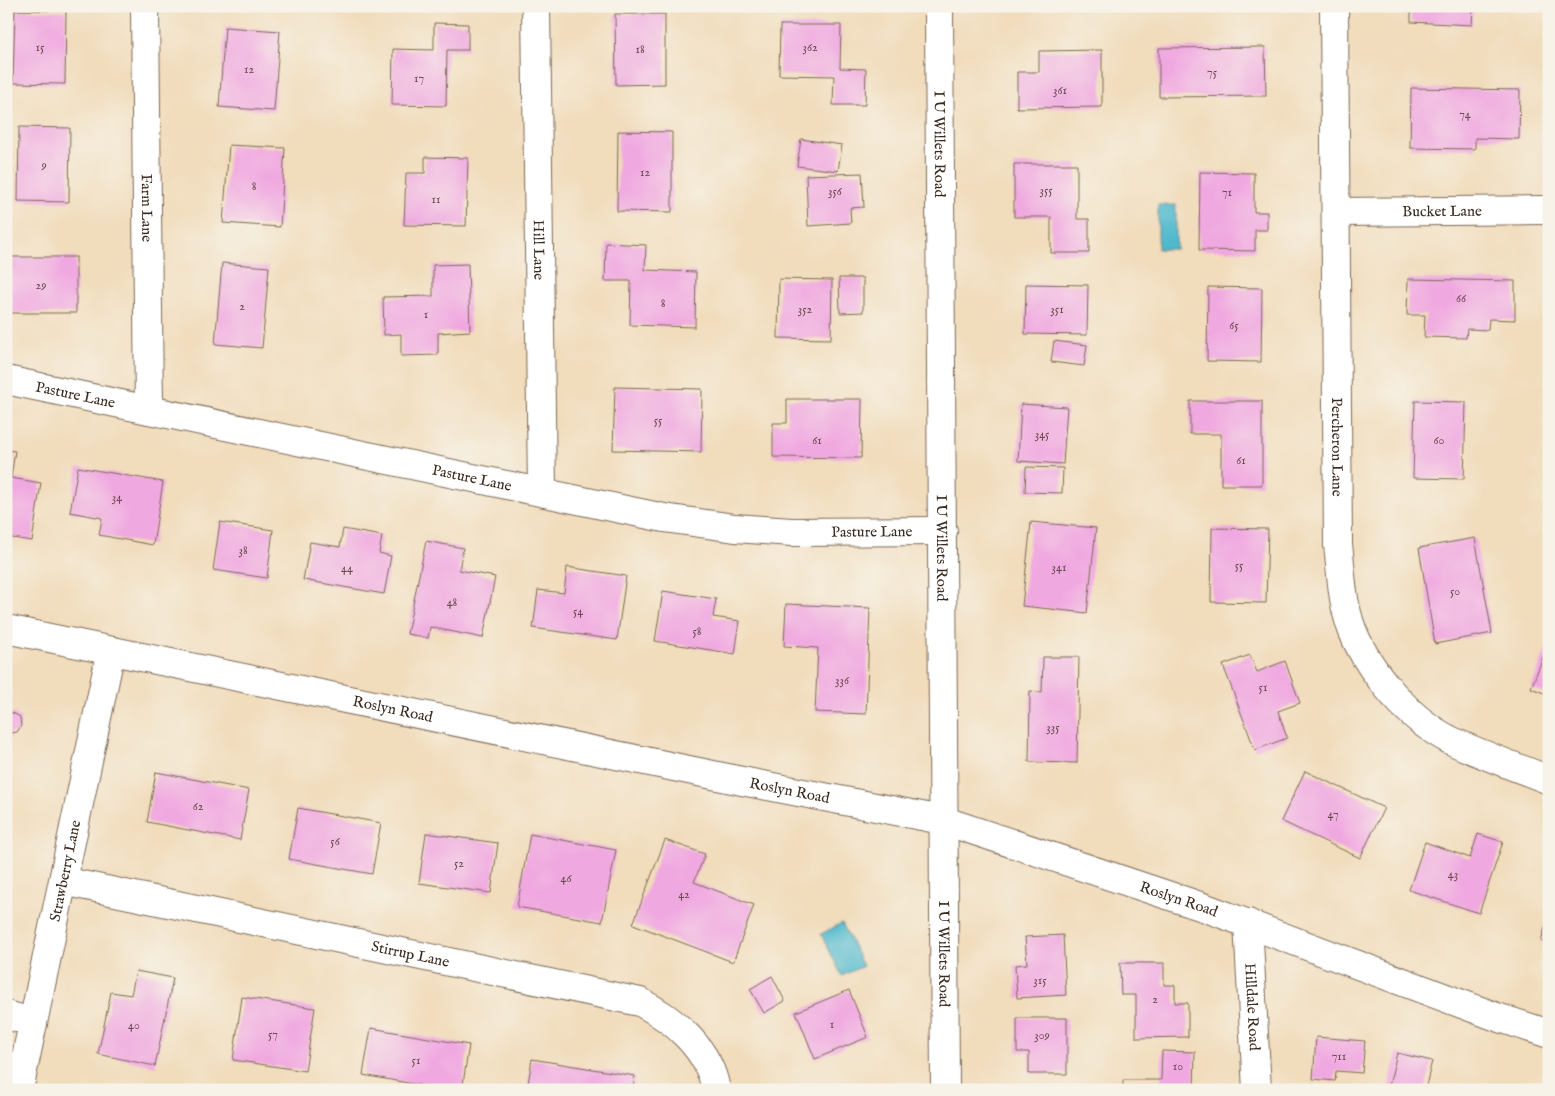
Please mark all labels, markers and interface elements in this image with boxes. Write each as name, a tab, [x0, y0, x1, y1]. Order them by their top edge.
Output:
house number: 15	[36, 40, 45, 55]
house number: 362	[802, 40, 818, 55]
house number: 18	[635, 42, 645, 57]
house number: 12	[244, 62, 254, 77]
house number: 75	[1207, 65, 1218, 80]
house number: 17	[414, 71, 424, 86]
house number: 361	[1053, 83, 1067, 98]
street label: I U Willets Road	[929, 91, 949, 198]
house number: 74	[1459, 107, 1471, 122]
house number: 9	[40, 158, 47, 173]
house number: 12	[640, 165, 650, 180]
street label: Farm Lane	[137, 174, 156, 242]
house number: 8	[252, 179, 257, 194]
house number: 355	[1039, 183, 1053, 198]
house number: 356	[828, 184, 843, 199]
house number: 71	[1222, 185, 1232, 200]
house number: 11	[432, 192, 440, 207]
street label: Bucket Lane	[1402, 202, 1482, 221]
street label: Hill Lane	[529, 220, 548, 280]
house number: 29	[36, 278, 46, 293]
house number: 66	[1456, 291, 1467, 306]
house number: 8	[661, 296, 666, 311]
house number: 2	[239, 299, 245, 314]
house number: 352	[798, 302, 813, 317]
house number: 351	[1050, 302, 1064, 317]
house number: 1	[424, 307, 428, 322]
house number: 65	[1229, 318, 1239, 333]
street label: Pasture Lane	[34, 377, 117, 413]
street label: Percheron Lane	[1327, 397, 1347, 497]
house number: 55	[654, 413, 663, 428]
house number: 345	[1035, 427, 1050, 442]
house number: 61	[812, 433, 822, 448]
house number: 60	[1434, 433, 1445, 448]
house number: 61	[1236, 453, 1246, 468]
street label: Pasture Lane	[430, 461, 513, 496]
house number: 34	[112, 490, 122, 505]
street label: I U Willets Road	[932, 495, 951, 602]
street label: Pasture Lane	[831, 522, 913, 542]
house number: 38	[238, 543, 248, 558]
house number: 55	[1235, 558, 1244, 573]
house number: 341	[1052, 560, 1066, 575]
house number: 44	[341, 561, 353, 576]
house number: 50	[1450, 584, 1460, 599]
house number: 48	[447, 595, 458, 610]
house number: 54	[573, 604, 583, 619]
house number: 58	[692, 624, 702, 639]
house number: 336	[835, 673, 850, 688]
house number: 51	[1259, 680, 1267, 695]
street label: Roslyn Road	[351, 692, 435, 727]
house number: 335	[1046, 720, 1060, 735]
street label: Roslyn Road	[748, 774, 832, 808]
house number: 62	[193, 799, 204, 814]
house number: 47	[1327, 807, 1339, 822]
street label: Strawberry Lane	[46, 818, 85, 923]
house number: 56	[330, 834, 341, 849]
house number: 52	[454, 856, 464, 871]
house number: 43	[1448, 867, 1458, 882]
house number: 46	[561, 871, 572, 886]
street label: Roslyn Road	[1137, 878, 1221, 922]
house number: 42	[678, 887, 690, 902]
street label: I U Willets Road	[934, 901, 954, 1008]
street label: Stirrup Lane	[370, 937, 451, 972]
street label: Hilldale Road	[1240, 963, 1264, 1052]
house number: 315	[1033, 973, 1047, 988]
house number: 2	[1152, 992, 1158, 1007]
house number: 1	[830, 1017, 834, 1032]
house number: 40	[128, 1018, 140, 1033]
house number: 57	[268, 1027, 278, 1042]
house number: 309	[1034, 1028, 1050, 1043]
house number: 711	[1332, 1049, 1346, 1064]
house number: 51	[412, 1053, 420, 1068]
house number: 10	[1173, 1059, 1183, 1074]

